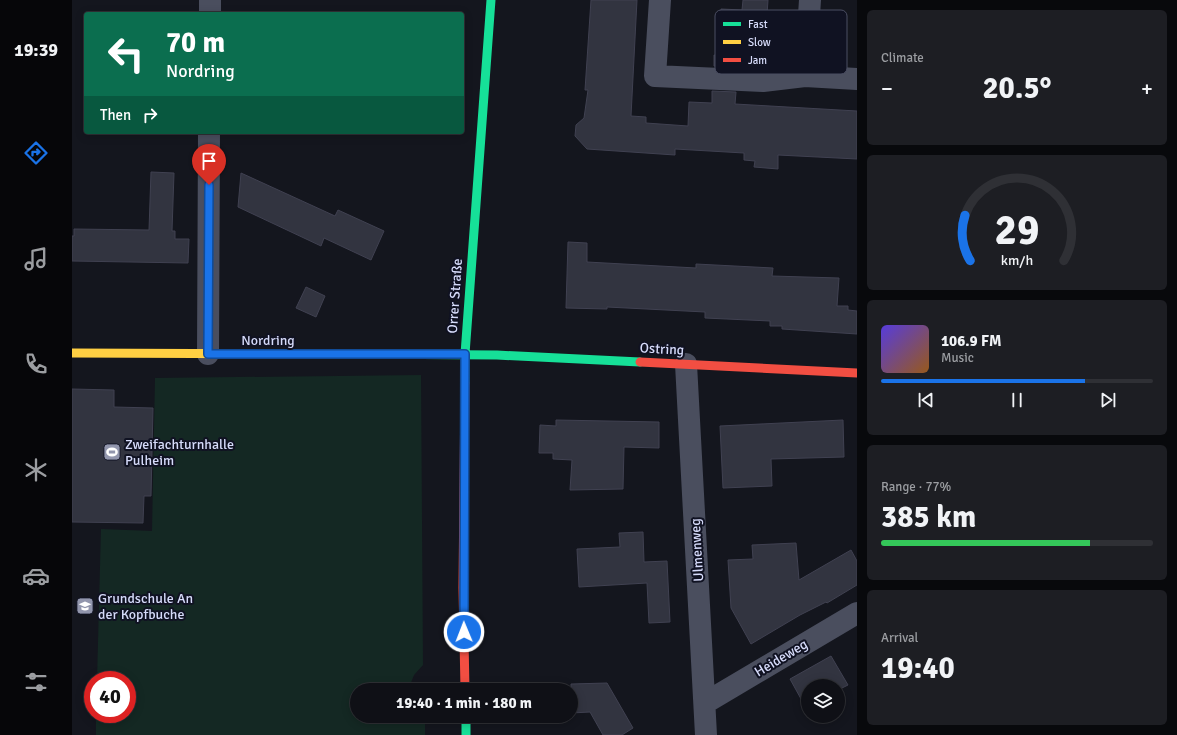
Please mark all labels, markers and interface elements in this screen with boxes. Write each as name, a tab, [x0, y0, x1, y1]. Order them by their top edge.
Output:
legend	[715, 10, 847, 74]
text: Fast	[748, 18, 768, 31]
text: 70 m	[166, 26, 225, 60]
icon: left	[100, 28, 152, 80]
text: Slow	[748, 36, 771, 49]
text: 19:39	[14, 39, 58, 61]
text: Climate	[881, 50, 924, 66]
text: Jam	[748, 54, 767, 67]
text: Nordring	[166, 60, 235, 82]
text: 20.5°	[982, 70, 1052, 107]
text: −	[881, 75, 893, 102]
text: +	[1141, 75, 1153, 102]
icon: right	[139, 104, 161, 126]
text: Then	[100, 106, 131, 124]
icon: directions	[22, 139, 50, 167]
pin	[192, 144, 226, 185]
icon: arrive	[198, 150, 220, 172]
text: 29	[995, 204, 1039, 255]
icon: music	[22, 245, 50, 273]
text: km/h	[1001, 251, 1033, 268]
street label: Orrer Straße	[444, 258, 466, 334]
street label: Nordring	[241, 332, 295, 349]
text: 106.9 FM	[941, 332, 1002, 350]
street label: Ostring	[639, 339, 685, 359]
icon: phone	[22, 350, 50, 378]
text: Music	[941, 350, 974, 366]
icon: previous	[915, 389, 937, 411]
icon: pause	[1006, 389, 1028, 411]
icon: next	[1097, 389, 1119, 411]
place label: Zweifachturnhalle Pulheim	[125, 436, 234, 469]
sports icon: Zweifachturnhalle Pulheim	[102, 442, 122, 462]
icon: climate	[22, 456, 50, 484]
text: Range · 77%	[881, 479, 951, 495]
text: 385 km	[881, 499, 976, 536]
street label: Ulmenweg	[687, 518, 707, 582]
icon: car	[22, 562, 50, 590]
place label: Grundschule An der Kopfbuche	[98, 590, 193, 623]
school or university icon: Grundschule An der Kopfbuche	[75, 596, 95, 616]
position arrow	[443, 611, 485, 653]
text: Arrival	[881, 630, 918, 646]
street label: Heideweg	[751, 636, 811, 680]
text: 19:40	[881, 650, 955, 687]
icon: filters	[22, 668, 50, 696]
speed limit sign: 40	[84, 671, 136, 723]
map controls	[801, 679, 845, 723]
button: layers	[801, 679, 845, 723]
text: 19:40 · 1 min · 180 m	[396, 694, 532, 712]

